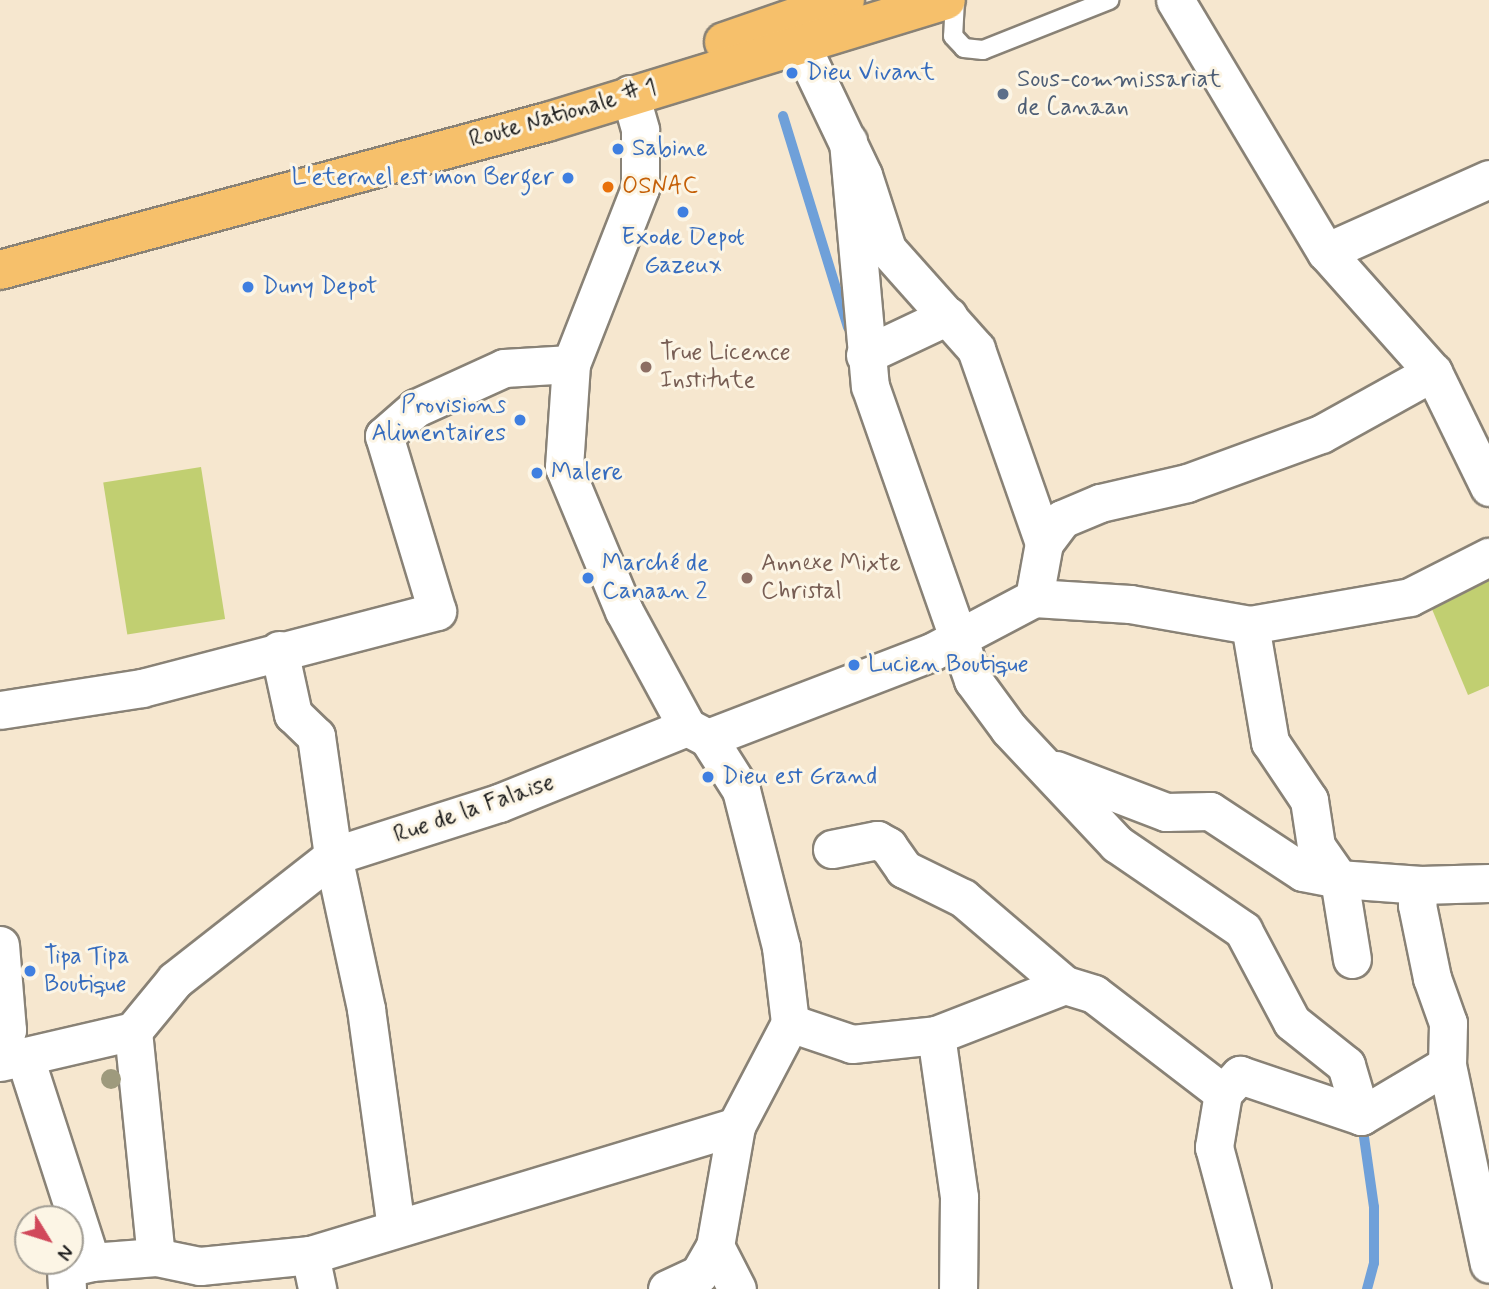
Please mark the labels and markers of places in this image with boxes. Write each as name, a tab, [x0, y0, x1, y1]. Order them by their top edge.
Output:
place label: Dieu Vivant	[806, 59, 935, 87]
marker: Dieu Vivant	[784, 65, 800, 81]
place label: Sous-commissariat de Canaan	[1017, 66, 1221, 122]
marker: Sous-commissariat de Canaan	[995, 86, 1011, 102]
place label: Sabine	[632, 135, 708, 163]
marker: Sabine	[610, 141, 626, 157]
place label: L'eternel est mon Berger	[292, 164, 554, 192]
marker: L'eternel est mon Berger	[560, 170, 576, 186]
place label: OSNAC	[622, 173, 698, 201]
marker: OSNAC	[600, 179, 616, 195]
marker: Exode Depot Gazeux	[675, 204, 691, 220]
place label: Exode Depot Gazeux	[621, 224, 745, 280]
place label: Duny Depot	[262, 273, 377, 301]
marker: Duny Depot	[240, 279, 256, 295]
place label: True Licence Institute	[660, 339, 790, 395]
marker: True Licence Institute	[638, 359, 654, 375]
place label: Provisions Alimentaires	[372, 392, 506, 448]
marker: Provisions Alimentaires	[512, 412, 528, 428]
place label: Malere	[551, 459, 623, 487]
marker: Malere	[529, 465, 545, 481]
place label: Marché de Canaan 2	[602, 550, 709, 606]
place label: Annexe Mixte Christal	[761, 550, 901, 606]
marker: Marché de Canaan 2	[580, 570, 596, 586]
marker: Annexe Mixte Christal	[739, 570, 755, 586]
place label: Lucien Boutique	[868, 651, 1029, 679]
marker: Lucien Boutique	[846, 657, 862, 673]
place label: Dieu est Grand	[722, 763, 877, 791]
marker: Dieu est Grand	[700, 769, 716, 785]
place label: Tipa Tipa Boutique	[44, 943, 126, 999]
marker: Tipa Tipa Boutique	[22, 963, 38, 979]

